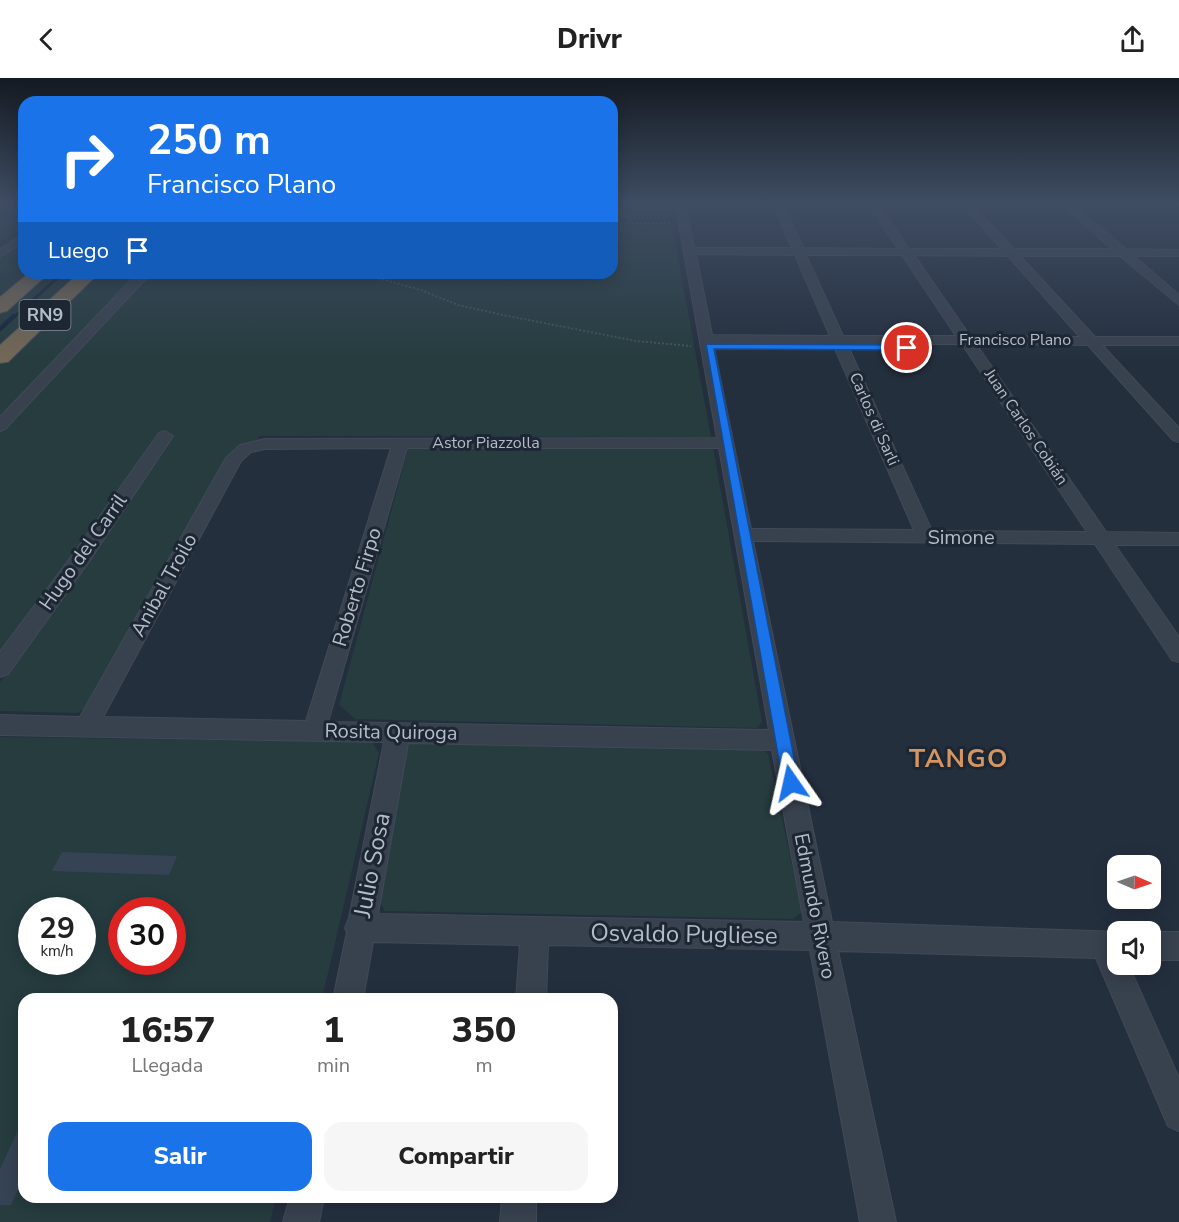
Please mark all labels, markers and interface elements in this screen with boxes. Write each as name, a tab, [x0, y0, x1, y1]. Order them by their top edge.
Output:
text: Drivr	[557, 21, 622, 58]
icon: back	[30, 23, 63, 56]
icon: share	[1116, 23, 1149, 56]
text: 250 m	[147, 112, 271, 169]
icon: right	[48, 120, 126, 198]
text: Francisco Plano	[147, 166, 336, 203]
icon: arrive	[121, 234, 154, 267]
text: Luego	[48, 236, 109, 266]
road number: RN9	[20, 300, 70, 330]
pin	[881, 322, 932, 373]
street label: Francisco Plano	[959, 329, 1071, 351]
icon: arrive	[890, 331, 923, 364]
street label: Juan Carlos Cobián	[978, 364, 1073, 489]
street label: Carlos di Sarli	[844, 369, 904, 469]
street label: Astor Piazzolla	[432, 432, 540, 454]
street label: Hugo del Carril	[33, 488, 133, 616]
street label: Roberto Firpo	[326, 524, 388, 650]
street label: Simone	[927, 524, 995, 551]
street label: Anibal Troilo	[125, 529, 203, 641]
street label: Rosita Quiroga	[324, 717, 458, 747]
district label: TANGO	[909, 741, 1009, 776]
position arrow	[759, 751, 823, 815]
street label: Julio Sosa	[346, 810, 398, 921]
street label: Edmundo Rivero	[788, 831, 842, 981]
north arrow	[1107, 855, 1161, 909]
map controls	[1107, 855, 1161, 975]
speed limit sign: 30	[108, 897, 186, 975]
text: 29	[39, 908, 75, 949]
street label: Osvaldo Pugliese	[590, 916, 778, 952]
button: sound	[1107, 921, 1161, 975]
text: km/h	[40, 941, 74, 961]
text: 16:57	[120, 1006, 215, 1055]
text: 1	[323, 1006, 344, 1055]
text: 350	[452, 1006, 516, 1055]
text: Llegada	[131, 1052, 203, 1079]
text: min	[317, 1052, 350, 1079]
text: m	[475, 1052, 493, 1079]
button: Salir	[48, 1122, 312, 1191]
button: Compartir	[324, 1122, 588, 1191]

